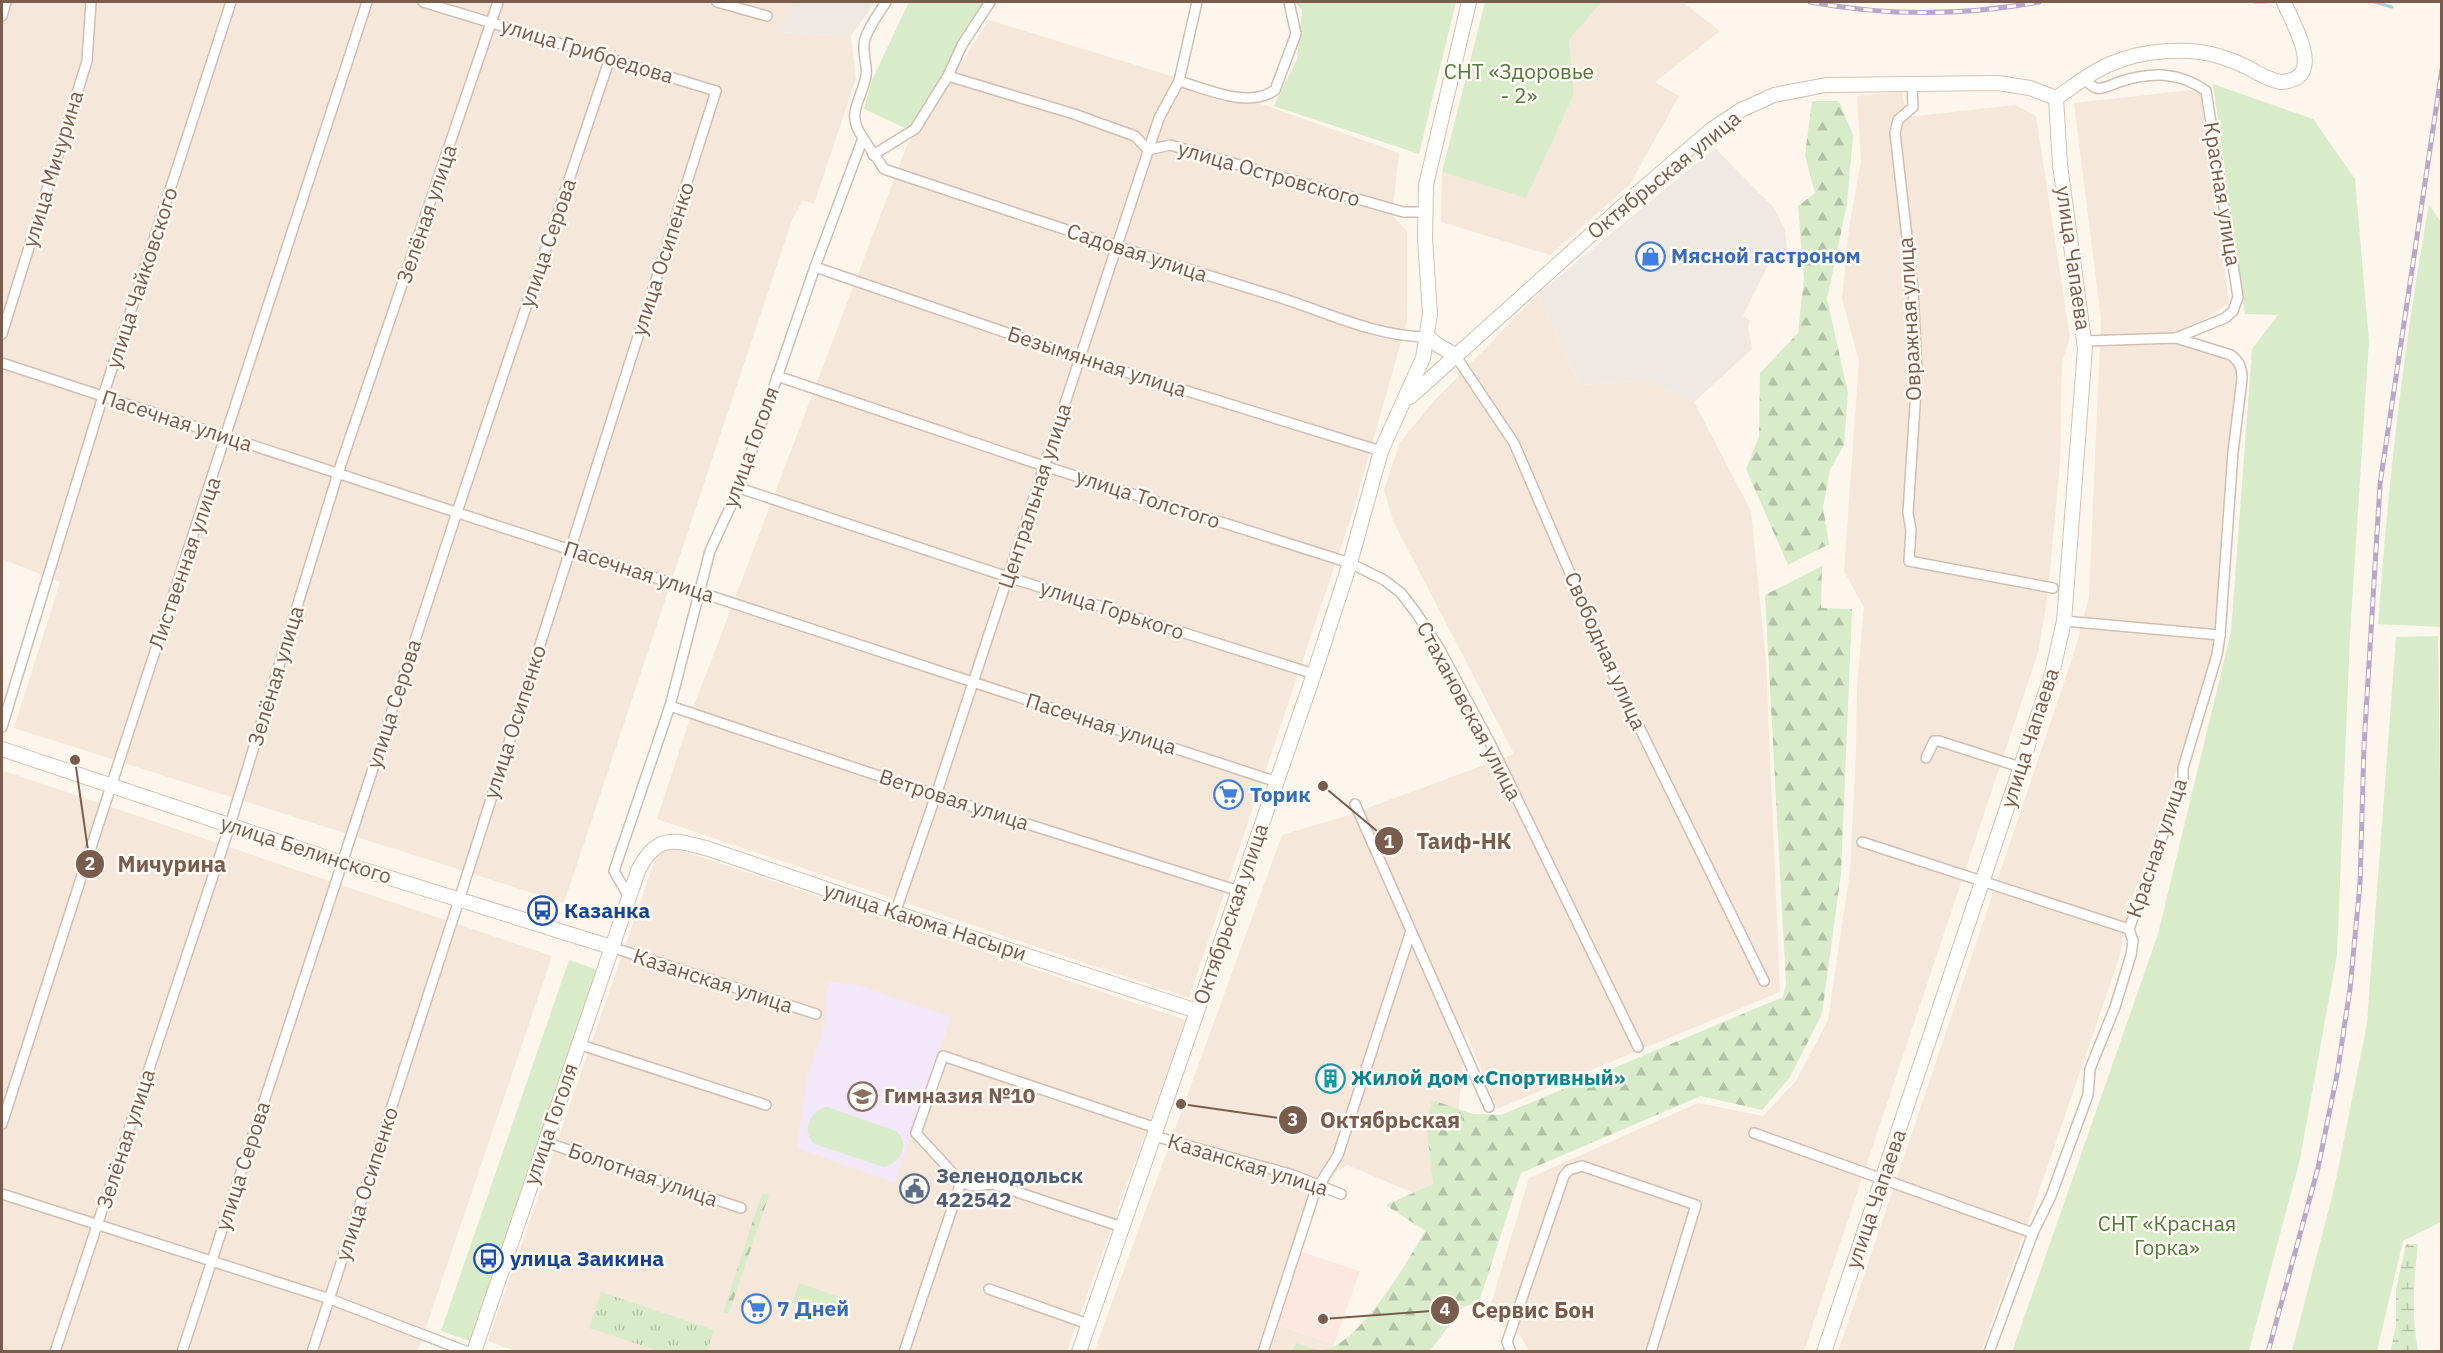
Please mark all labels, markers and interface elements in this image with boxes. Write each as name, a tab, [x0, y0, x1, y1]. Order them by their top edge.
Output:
street label: улица Грибоедова	[498, 10, 677, 90]
park label: СНТ «Здоровье - 2»	[1444, 57, 1594, 109]
street label: улица Мичурина	[15, 87, 89, 250]
street label: Октябрьская улица	[1581, 104, 1746, 245]
street label: Красная улица	[2198, 120, 2248, 268]
street label: улица Островского	[1175, 134, 1364, 212]
street label: Зелёная улица	[389, 140, 463, 287]
street label: улица Серова	[512, 175, 582, 311]
street label: улица Осипенко	[624, 178, 700, 339]
street label: улица Чайковского	[99, 184, 184, 372]
street label: улица Чапаева	[2050, 184, 2098, 332]
street label: Садовая улица	[1063, 216, 1211, 288]
street label: Овражная улица	[1891, 236, 1927, 402]
shop icon: Мясной гастроном	[1634, 240, 1666, 272]
place label: Мясной гастроном	[1671, 241, 1861, 269]
street label: Безымянная улица	[1004, 319, 1190, 403]
street label: Пасечная улица	[98, 382, 256, 458]
street label: улица Гоголя	[715, 382, 785, 511]
street label: Центральная улица	[991, 399, 1077, 592]
street label: улица Толстого	[1073, 462, 1224, 535]
street label: Лиственная улица	[141, 473, 227, 653]
street label: Пасечная улица	[560, 533, 718, 609]
street label: Свободная улица	[1558, 567, 1653, 734]
street label: улица Горького	[1037, 573, 1188, 646]
street label: Зелёная улица	[240, 602, 310, 749]
street label: Стахановская улица	[1411, 616, 1529, 805]
street label: улица Серова	[359, 635, 427, 772]
street label: улица Осипенко	[476, 641, 552, 802]
street label: улица Чапаева	[1993, 664, 2065, 811]
street label: Пасечная улица	[1022, 685, 1180, 761]
street label: Ветровая улица	[876, 762, 1033, 836]
street label: Красная улица	[2119, 774, 2193, 921]
supermarket icon: Торик	[1213, 779, 1245, 811]
place label: Торик	[1250, 780, 1311, 808]
street label: улица Белинского	[217, 808, 396, 890]
street label: Октябрьская улица	[1186, 819, 1274, 1008]
callout: Таиф-НК	[1374, 821, 1523, 861]
text: Таиф-НК	[1417, 826, 1511, 855]
text: 1	[1384, 830, 1395, 853]
callout: Мичурина	[75, 844, 238, 884]
text: Мичурина	[118, 849, 226, 878]
text: 2	[85, 852, 95, 875]
street label: улица Каюма Насыри	[820, 875, 1030, 967]
bus stop icon: Казанка	[527, 895, 559, 927]
place label: Казанка	[564, 896, 650, 924]
street label: Казанская улица	[630, 941, 797, 1019]
street label: улица Гоголя	[516, 1059, 584, 1188]
building icon: Жилой дом «Спортивный»	[1314, 1062, 1346, 1094]
place label: Жилой дом «Спортивный»	[1351, 1063, 1625, 1091]
street label: Зелёная улица	[89, 1065, 161, 1212]
school or university icon: Гимназия №10	[847, 1080, 879, 1112]
place label: Гимназия №10	[884, 1081, 1035, 1109]
street label: улица Серова	[208, 1097, 276, 1234]
callout: Октябрьская	[1278, 1100, 1472, 1140]
street label: улица Осипенко	[328, 1103, 404, 1264]
text: Октябрьская	[1320, 1105, 1460, 1134]
text: 3	[1288, 1108, 1298, 1131]
street label: улица Чапаева	[1838, 1125, 1912, 1272]
street label: Казанская улица	[1165, 1126, 1332, 1202]
street label: Болотная улица	[565, 1135, 722, 1213]
place label: Зеленодольск 422542	[936, 1161, 1083, 1213]
public building icon: Зеленодольск 422542	[899, 1172, 931, 1204]
park label: СНТ «Красная Горка»	[2098, 1209, 2236, 1261]
bus stop icon: улица Заикина	[473, 1243, 505, 1275]
place label: улица Заикина	[510, 1244, 664, 1272]
callout: Сервис Бон	[1430, 1290, 1607, 1330]
supermarket icon: 7 Дней	[740, 1293, 772, 1325]
place label: 7 Дней	[777, 1294, 849, 1322]
text: Сервис Бон	[1472, 1295, 1594, 1324]
text: 4	[1440, 1298, 1451, 1321]

